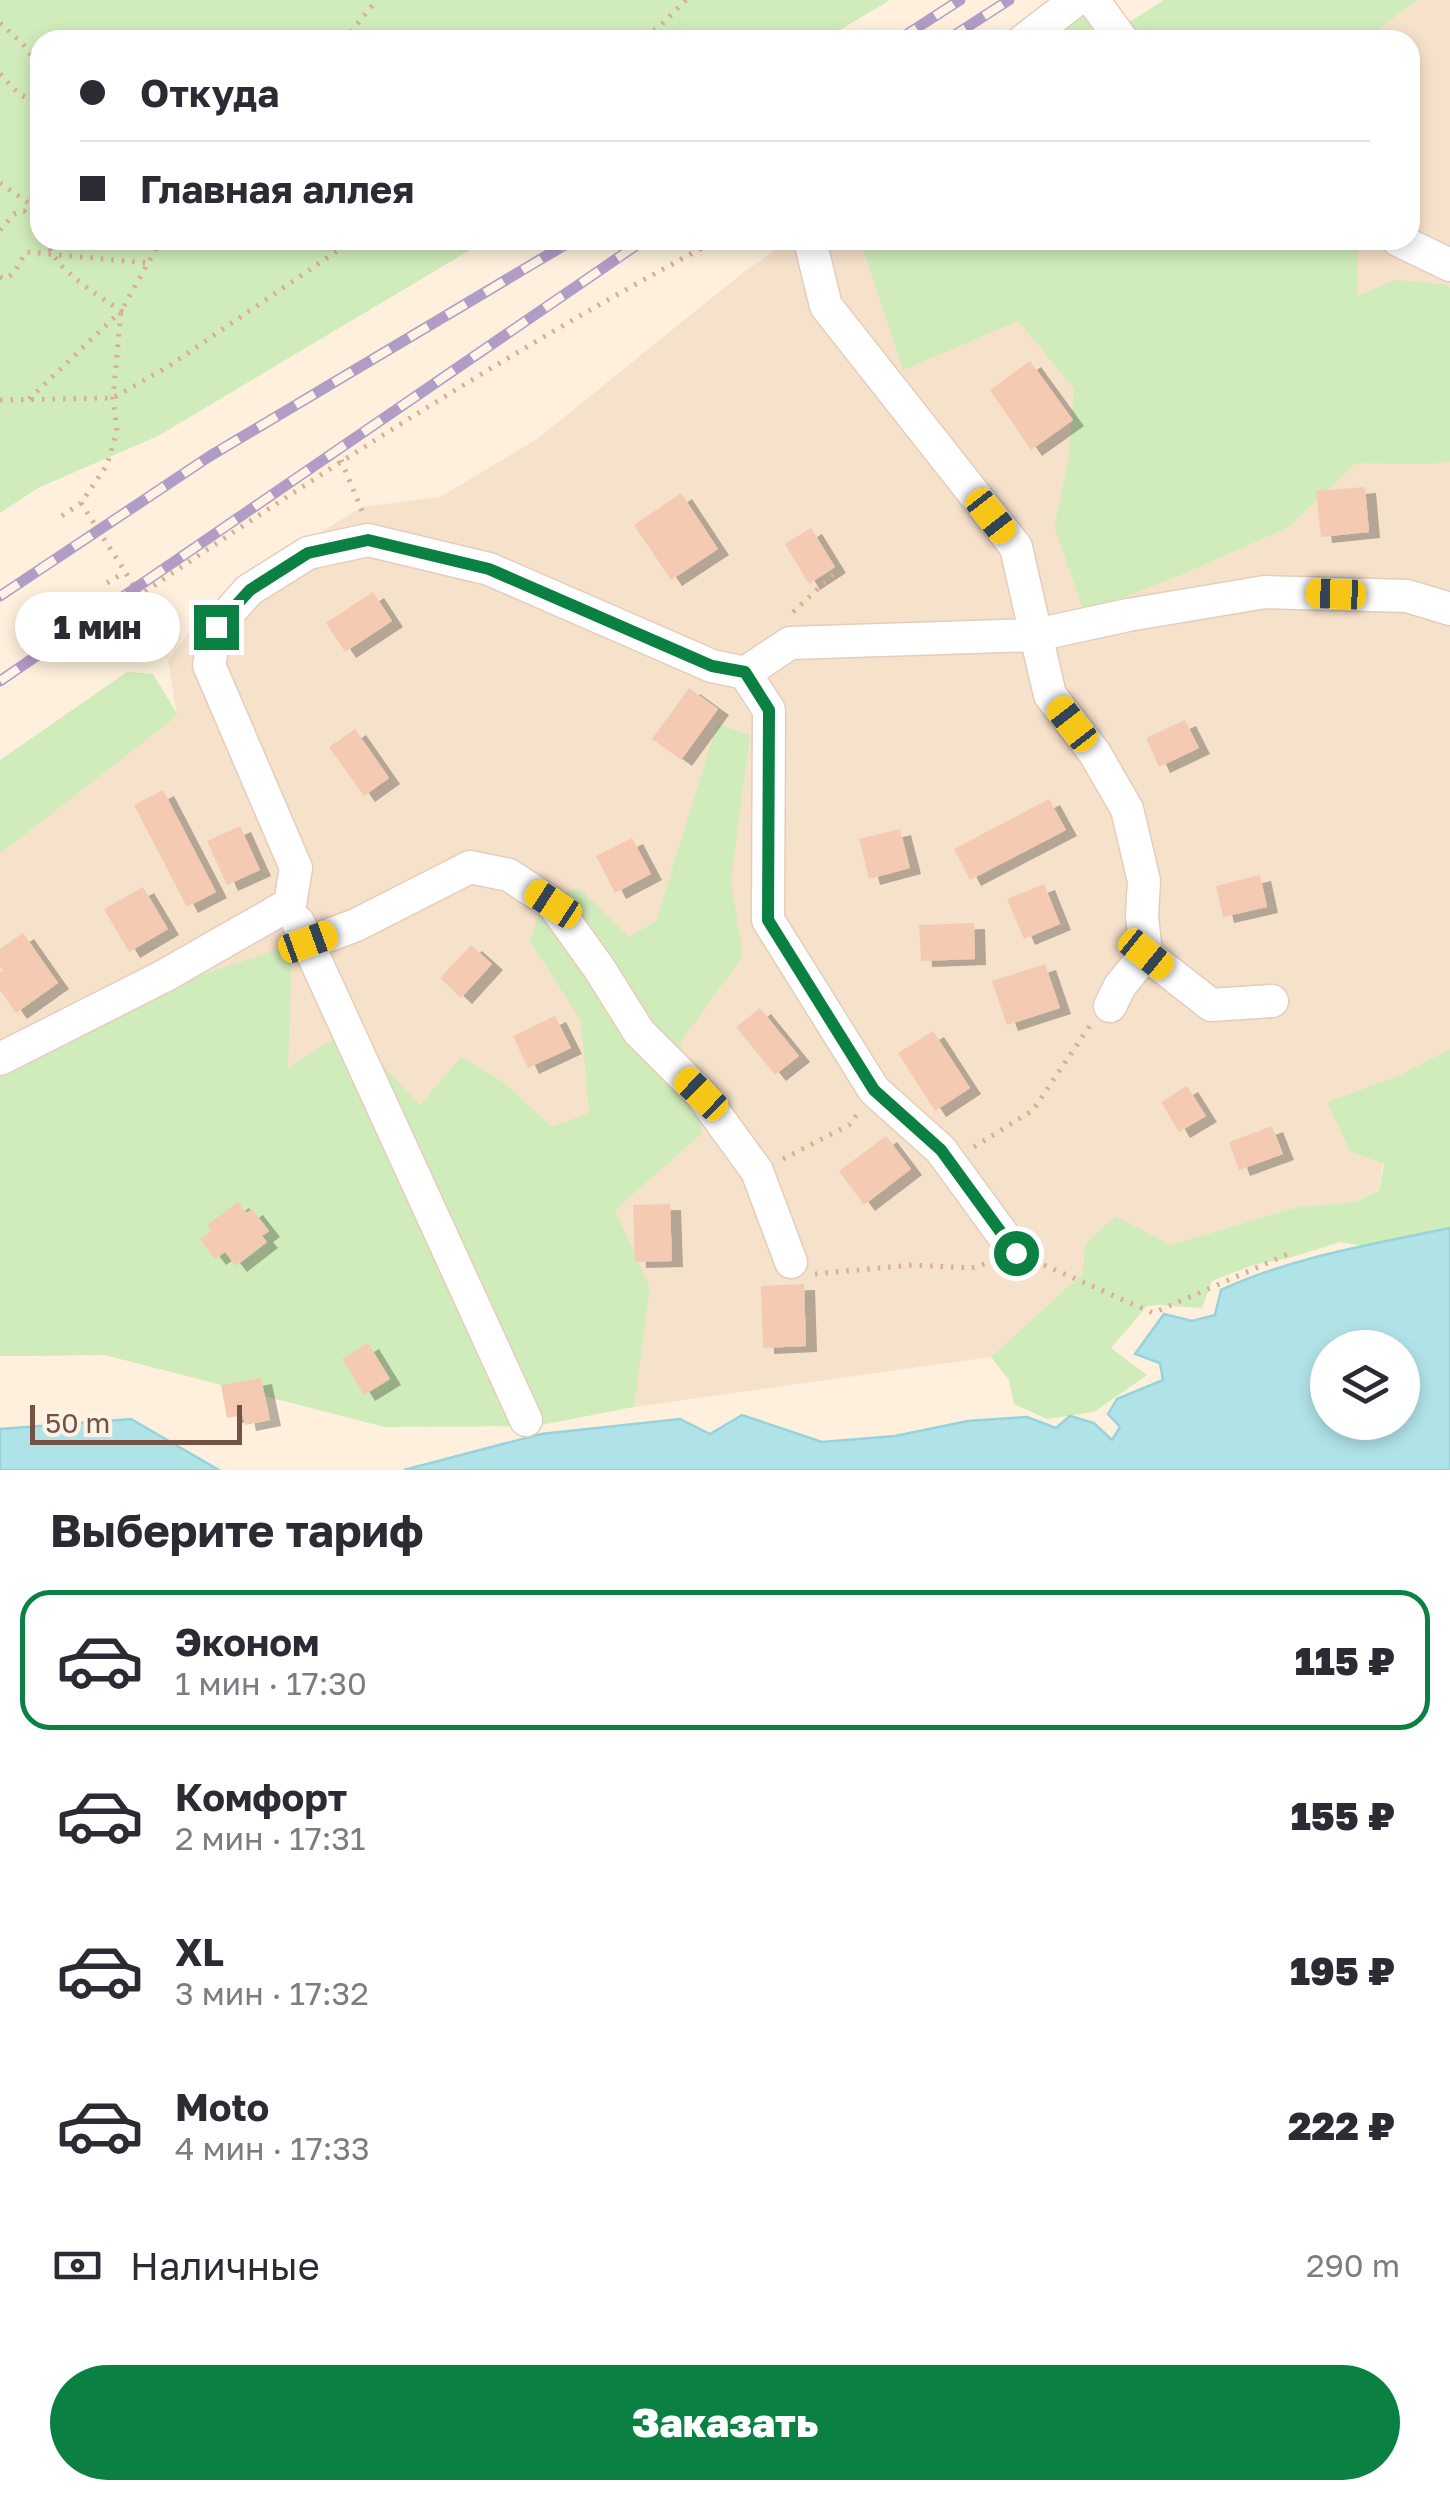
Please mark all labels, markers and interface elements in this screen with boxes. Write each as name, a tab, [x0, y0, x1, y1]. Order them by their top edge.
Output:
text: Откуда	[140, 70, 279, 115]
text: Главная аллея	[140, 166, 414, 211]
car	[961, 483, 1021, 549]
car	[1305, 578, 1367, 610]
callout: 1 мин	[16, 592, 181, 662]
route end	[194, 605, 239, 650]
text: 1 мин	[53, 608, 142, 646]
car	[1042, 691, 1102, 757]
car	[520, 875, 586, 933]
car	[275, 918, 341, 966]
car	[1113, 923, 1179, 985]
car	[669, 1062, 733, 1126]
route start	[994, 1231, 1039, 1276]
map controls	[1310, 1330, 1420, 1440]
button: layers	[1310, 1330, 1420, 1440]
scale bar	[30, 1400, 242, 1444]
text: 50 m	[45, 1406, 110, 1439]
text: Выберите тариф	[50, 1503, 424, 1557]
icon: car	[55, 1615, 145, 1705]
text: Эконом	[175, 1619, 319, 1664]
text: 115 ₽	[1295, 1638, 1395, 1683]
text: 1 мин · 17:30	[175, 1664, 367, 1702]
icon: car	[55, 1770, 145, 1860]
text: Комфорт	[175, 1774, 347, 1819]
text: 155 ₽	[1291, 1793, 1395, 1838]
text: 2 мин · 17:31	[175, 1819, 366, 1857]
icon: car	[55, 1925, 145, 2015]
text: XL	[175, 1929, 224, 1974]
text: 195 ₽	[1290, 1948, 1395, 1993]
text: 3 мин · 17:32	[175, 1974, 369, 2012]
icon: car	[55, 2080, 145, 2170]
text: Moto	[175, 2084, 269, 2129]
text: 222 ₽	[1288, 2103, 1395, 2148]
text: 4 мин · 17:33	[175, 2129, 370, 2167]
icon: cash	[50, 2238, 105, 2293]
text: Наличные	[130, 2243, 320, 2288]
text: 290 m	[1306, 2246, 1400, 2284]
button: Заказать	[50, 2365, 1400, 2480]

